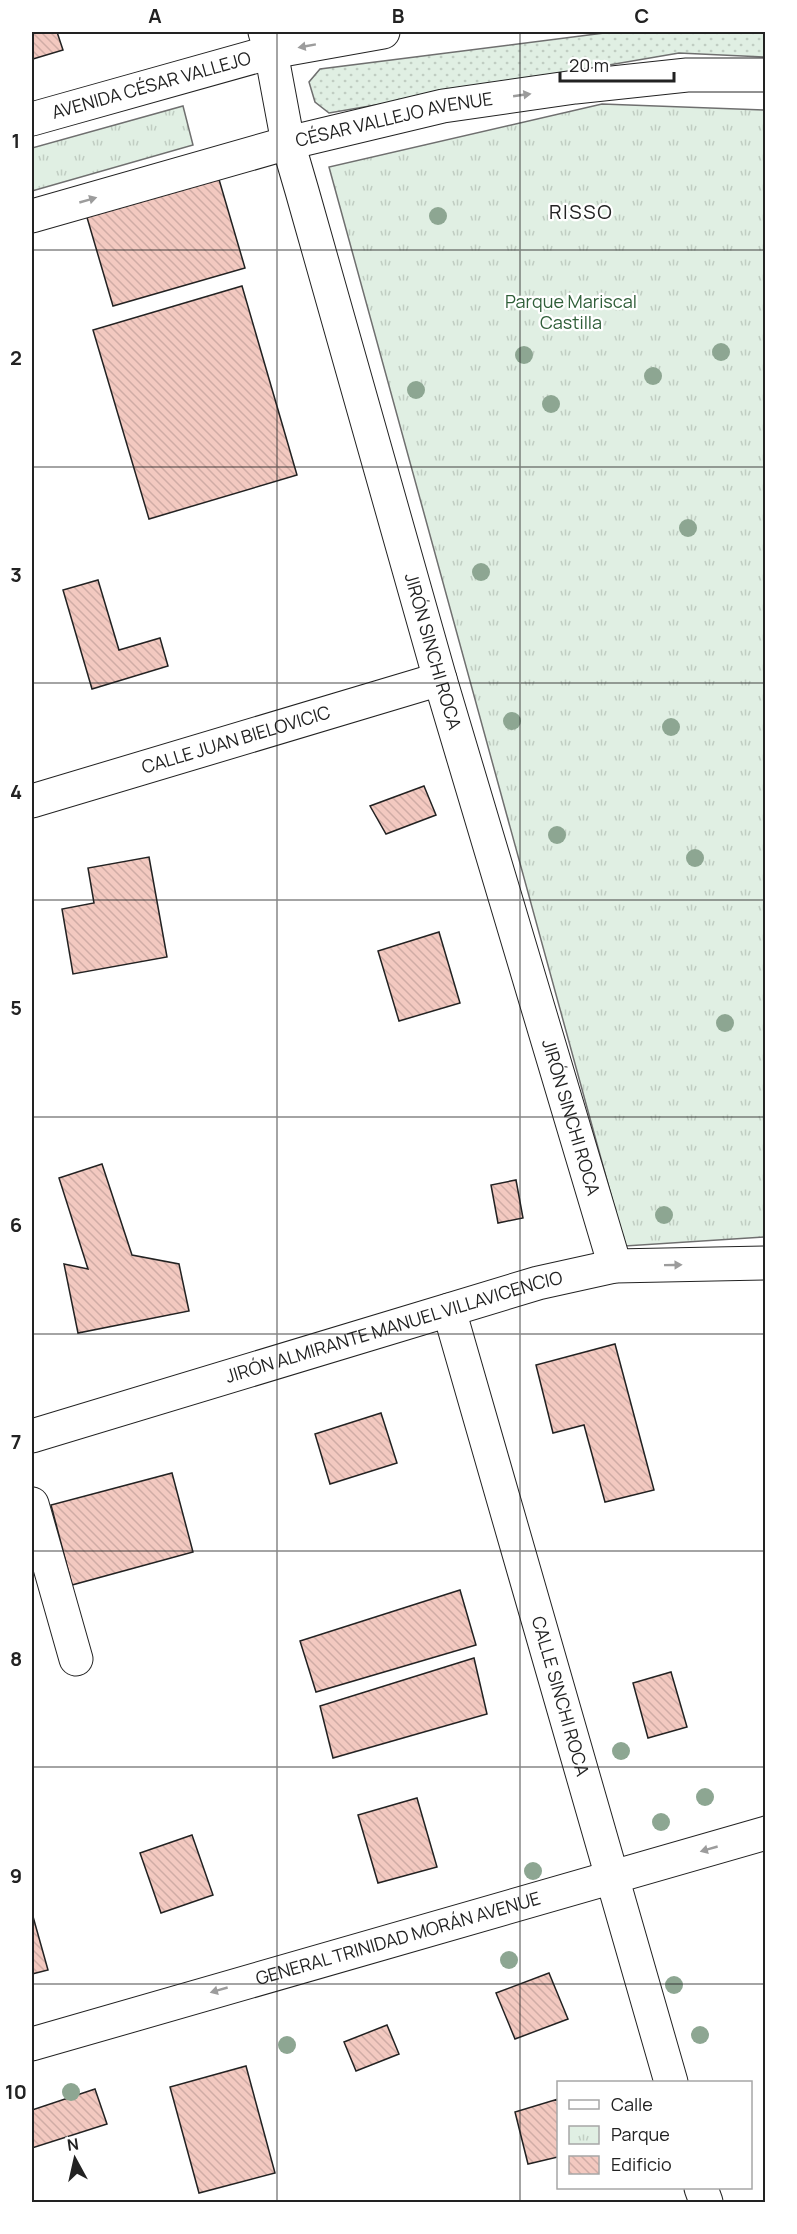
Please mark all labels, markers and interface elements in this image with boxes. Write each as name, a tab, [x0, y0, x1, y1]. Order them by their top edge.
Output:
text: A	[148, 2, 162, 29]
text: B	[392, 2, 405, 29]
text: C	[635, 2, 649, 29]
one-way arrow	[297, 41, 316, 50]
street label: AVENIDA CÉSAR VALLEJO	[49, 45, 253, 124]
scale bar	[560, 45, 674, 83]
text: 20 m	[569, 53, 609, 77]
street label: CÉSAR VALLEJO AVENUE	[293, 86, 494, 152]
one-way arrow	[512, 90, 531, 99]
text: 1	[12, 127, 20, 154]
one-way arrow	[79, 195, 97, 204]
district label: RISSO	[549, 198, 613, 225]
park label: Parque Mariscal Castilla	[505, 289, 637, 334]
text: 2	[10, 344, 22, 371]
text: 3	[10, 561, 22, 588]
street label: JIRÓN SINCHI ROCA	[400, 570, 468, 733]
street label: CALLE JUAN BIELOVICIC	[138, 699, 333, 779]
text: 4	[10, 778, 22, 805]
text: 5	[10, 994, 22, 1021]
street label: JIRÓN SINCHI ROCA	[537, 1036, 606, 1199]
text: 6	[10, 1211, 22, 1238]
one-way arrow	[664, 1260, 683, 1270]
street label: JIRÓN ALMIRANTE MANUEL VILLAVICENCIO	[222, 1265, 564, 1388]
text: 7	[11, 1428, 21, 1455]
street label: CALLE SINCHI ROCA	[527, 1613, 596, 1779]
text: 8	[10, 1645, 22, 1672]
one-way arrow	[700, 1845, 718, 1854]
text: 9	[10, 1862, 22, 1889]
street label: GENERAL TRINIDAD MORÁN AVENUE	[253, 1885, 543, 1990]
one-way arrow	[210, 1986, 228, 1995]
text: 10	[5, 2078, 27, 2105]
legend	[557, 2081, 752, 2189]
text: Calle	[611, 2092, 653, 2116]
text: Parque	[611, 2122, 670, 2146]
north arrow	[45, 2129, 105, 2189]
text: N	[66, 2132, 80, 2156]
text: Edificio	[611, 2152, 672, 2176]

